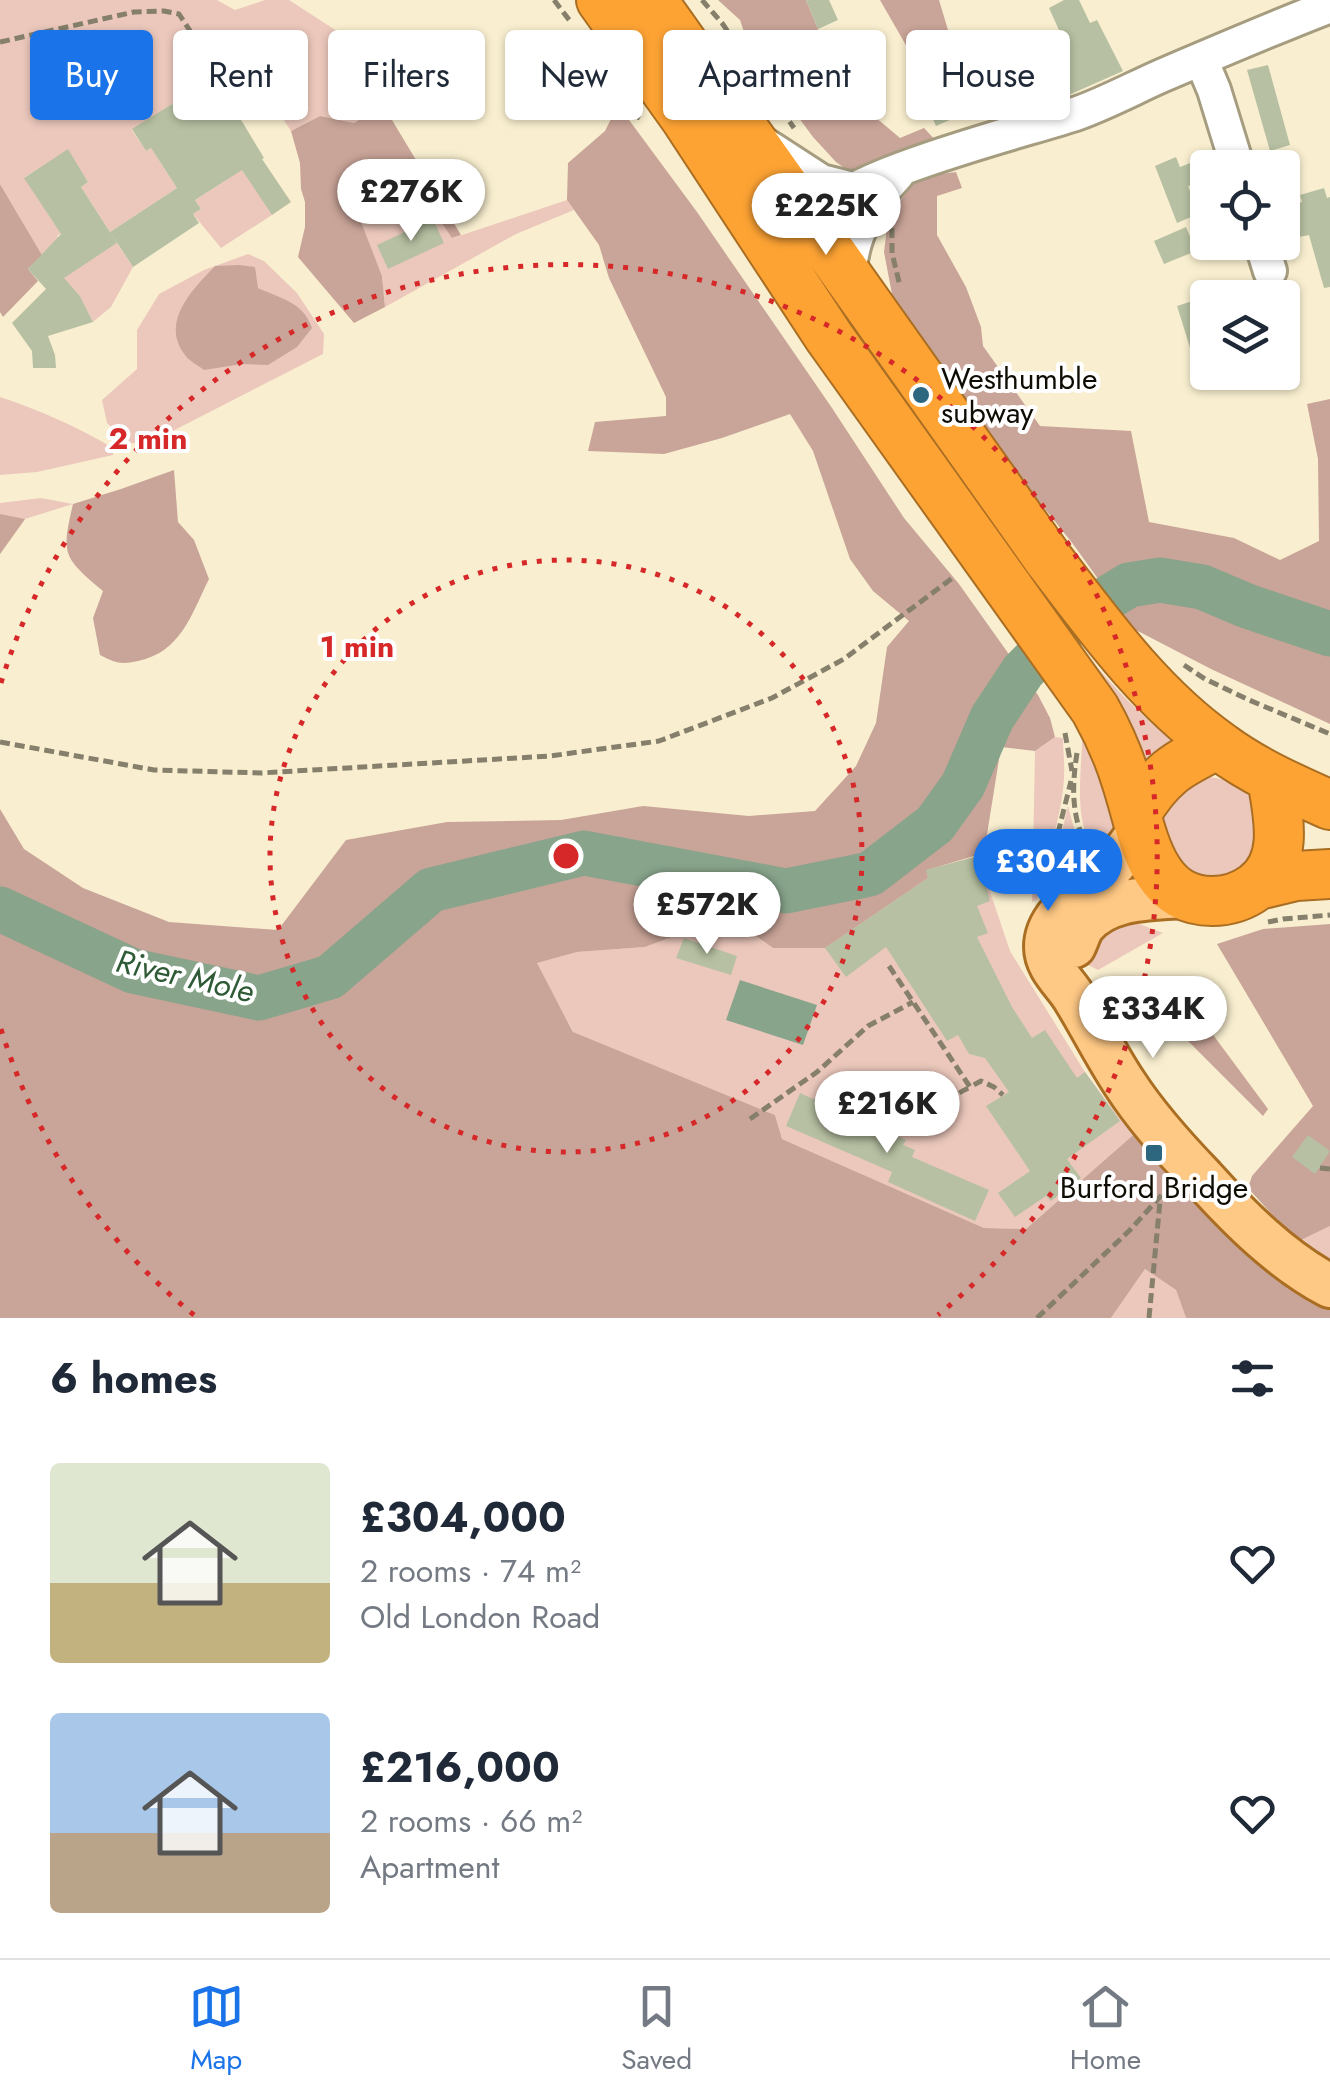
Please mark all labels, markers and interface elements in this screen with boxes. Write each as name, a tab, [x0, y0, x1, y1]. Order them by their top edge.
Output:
chip: Buy	[30, 30, 153, 120]
chip: Rent	[173, 30, 308, 120]
chip: Filters	[328, 30, 485, 120]
chip: New	[505, 30, 643, 120]
chip: Apartment	[663, 30, 886, 120]
chip: House	[906, 30, 1070, 120]
map controls	[1190, 150, 1300, 390]
button: locate	[1190, 150, 1300, 260]
pin: £276K	[341, 159, 481, 244]
text: £276K	[359, 168, 463, 214]
pin: £225K	[756, 173, 896, 258]
text: £225K	[774, 182, 878, 228]
button: layers	[1190, 280, 1300, 390]
place label: Westhumble subway	[941, 357, 1097, 434]
marker: Westhumble subway	[910, 384, 932, 406]
text: 2 min	[109, 417, 187, 460]
text: 1 min	[320, 625, 394, 668]
pin: £304K	[978, 829, 1118, 914]
centre of rings	[548, 838, 584, 874]
text: £304K	[995, 838, 1101, 884]
pin: £572K	[637, 872, 777, 957]
text: £572K	[656, 881, 758, 927]
water label: River Mole	[112, 938, 258, 1014]
pin: £334K	[1083, 976, 1223, 1061]
text: £334K	[1101, 985, 1205, 1031]
pin: £216K	[817, 1071, 957, 1156]
text: £216K	[837, 1080, 937, 1126]
marker: Burford Bridge	[1143, 1142, 1165, 1164]
place label: Burford Bridge	[1060, 1166, 1248, 1209]
text: 6 homes	[50, 1348, 217, 1409]
icon: filters	[1225, 1351, 1280, 1406]
text: £304,000	[360, 1487, 566, 1548]
icon: home	[130, 1503, 250, 1623]
icon: heart	[1225, 1536, 1280, 1591]
text: 2 rooms · 74 m²	[360, 1548, 581, 1594]
text: Old London Road	[360, 1594, 600, 1640]
text: £216,000	[360, 1737, 560, 1798]
icon: home	[130, 1753, 250, 1873]
icon: heart	[1225, 1786, 1280, 1841]
text: 2 rooms · 66 m²	[360, 1798, 582, 1844]
text: Apartment	[360, 1844, 499, 1890]
tab: Map	[189, 1979, 244, 2080]
tab: Saved	[621, 1979, 692, 2080]
tab: Home	[1070, 1979, 1141, 2080]

